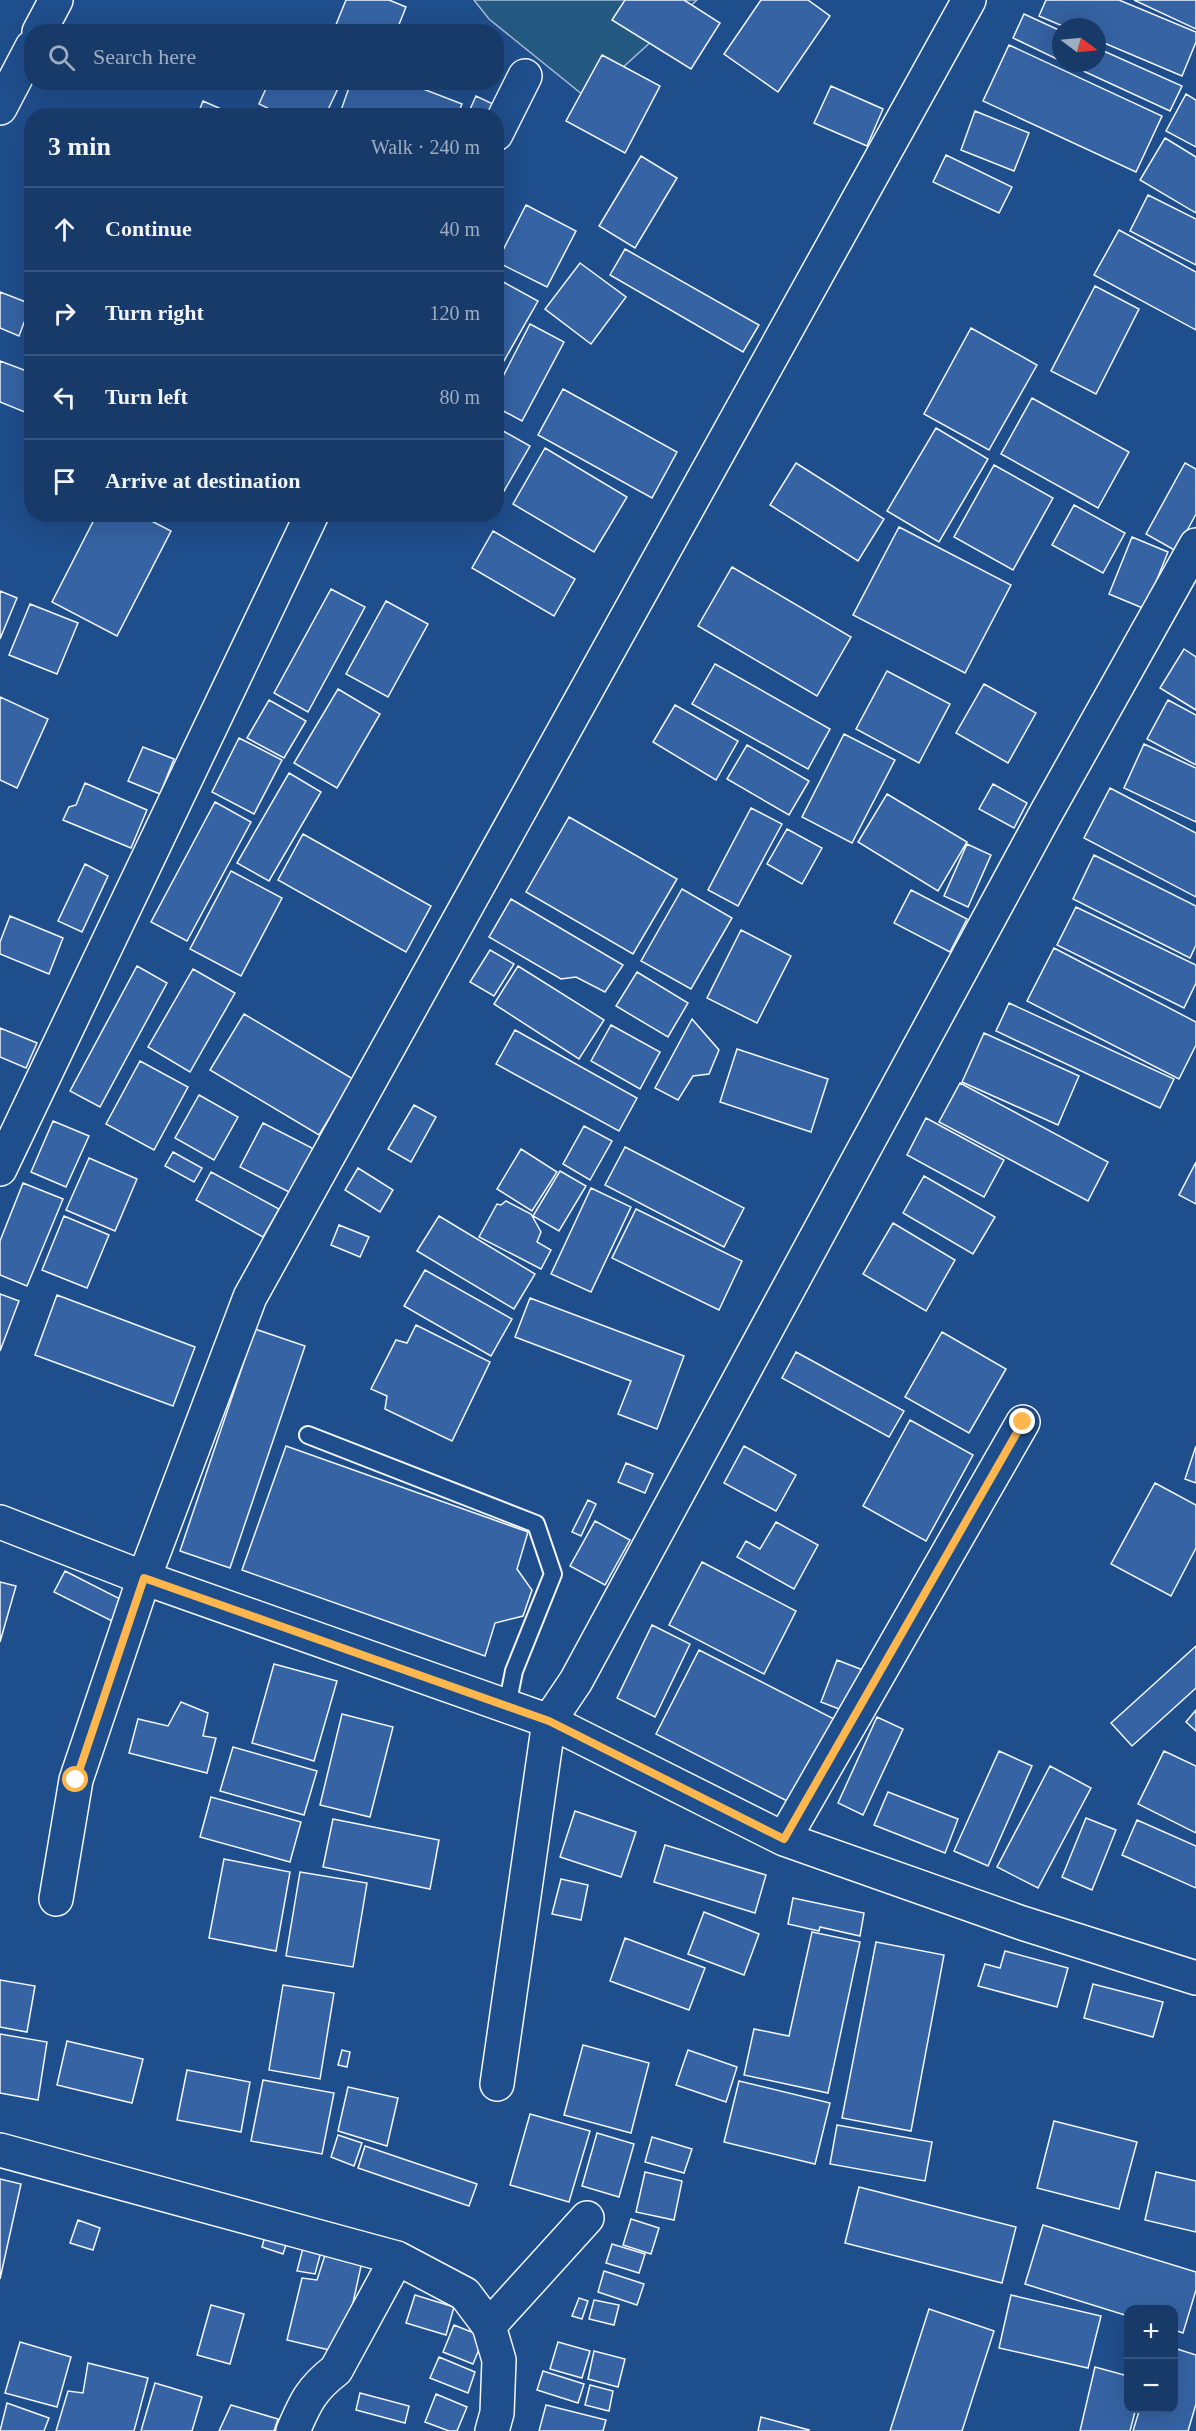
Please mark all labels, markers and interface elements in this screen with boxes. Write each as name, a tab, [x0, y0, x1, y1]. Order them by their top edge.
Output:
north arrow	[1052, 18, 1106, 72]
search box	[24, 24, 504, 90]
icon: search	[45, 41, 78, 74]
text: Search here	[93, 44, 196, 69]
text: 3 min	[48, 132, 111, 161]
text: Walk · 240 m	[371, 136, 480, 158]
icon: ahead	[48, 213, 81, 246]
text: Continue	[105, 216, 192, 241]
text: 40 m	[439, 218, 480, 240]
icon: right	[48, 297, 81, 330]
text: Turn right	[105, 300, 204, 325]
text: 120 m	[429, 302, 480, 324]
icon: left	[48, 381, 81, 414]
text: Turn left	[105, 384, 188, 409]
text: 80 m	[439, 386, 480, 408]
icon: arrive	[48, 465, 81, 498]
text: Arrive at destination	[105, 468, 301, 493]
route end	[1009, 1408, 1035, 1434]
route start	[62, 1766, 88, 1792]
map controls	[1124, 2305, 1178, 2413]
button: +	[1124, 2305, 1178, 2359]
button: −	[1124, 2359, 1178, 2413]

